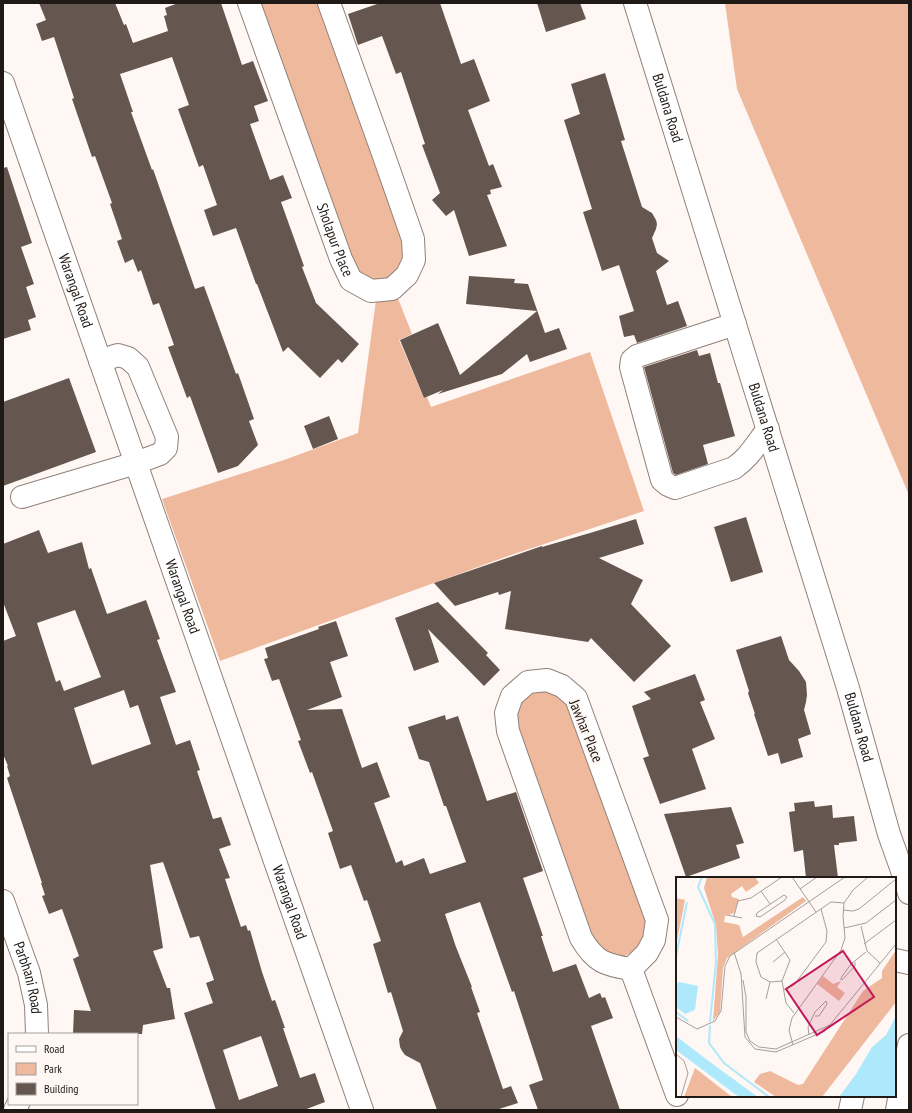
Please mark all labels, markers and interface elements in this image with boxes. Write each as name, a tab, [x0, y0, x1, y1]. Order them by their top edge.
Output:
street label: Buldana Road	[649, 71, 688, 145]
street label: Sholapur Place	[313, 201, 358, 280]
street label: Warangal Road	[54, 251, 98, 330]
street label: Buldana Road	[745, 381, 784, 454]
street label: Warangal Road	[161, 557, 205, 636]
street label: Buldana Road	[841, 690, 878, 764]
street label: Jawhar Place	[565, 696, 608, 765]
street label: Warangal Road	[268, 863, 312, 942]
inset map	[676, 877, 896, 1097]
street label: Parbhani Road	[9, 939, 46, 1014]
legend	[8, 1033, 138, 1105]
text: Road	[44, 1041, 64, 1056]
text: Park	[44, 1061, 62, 1076]
text: Building	[44, 1081, 79, 1096]

